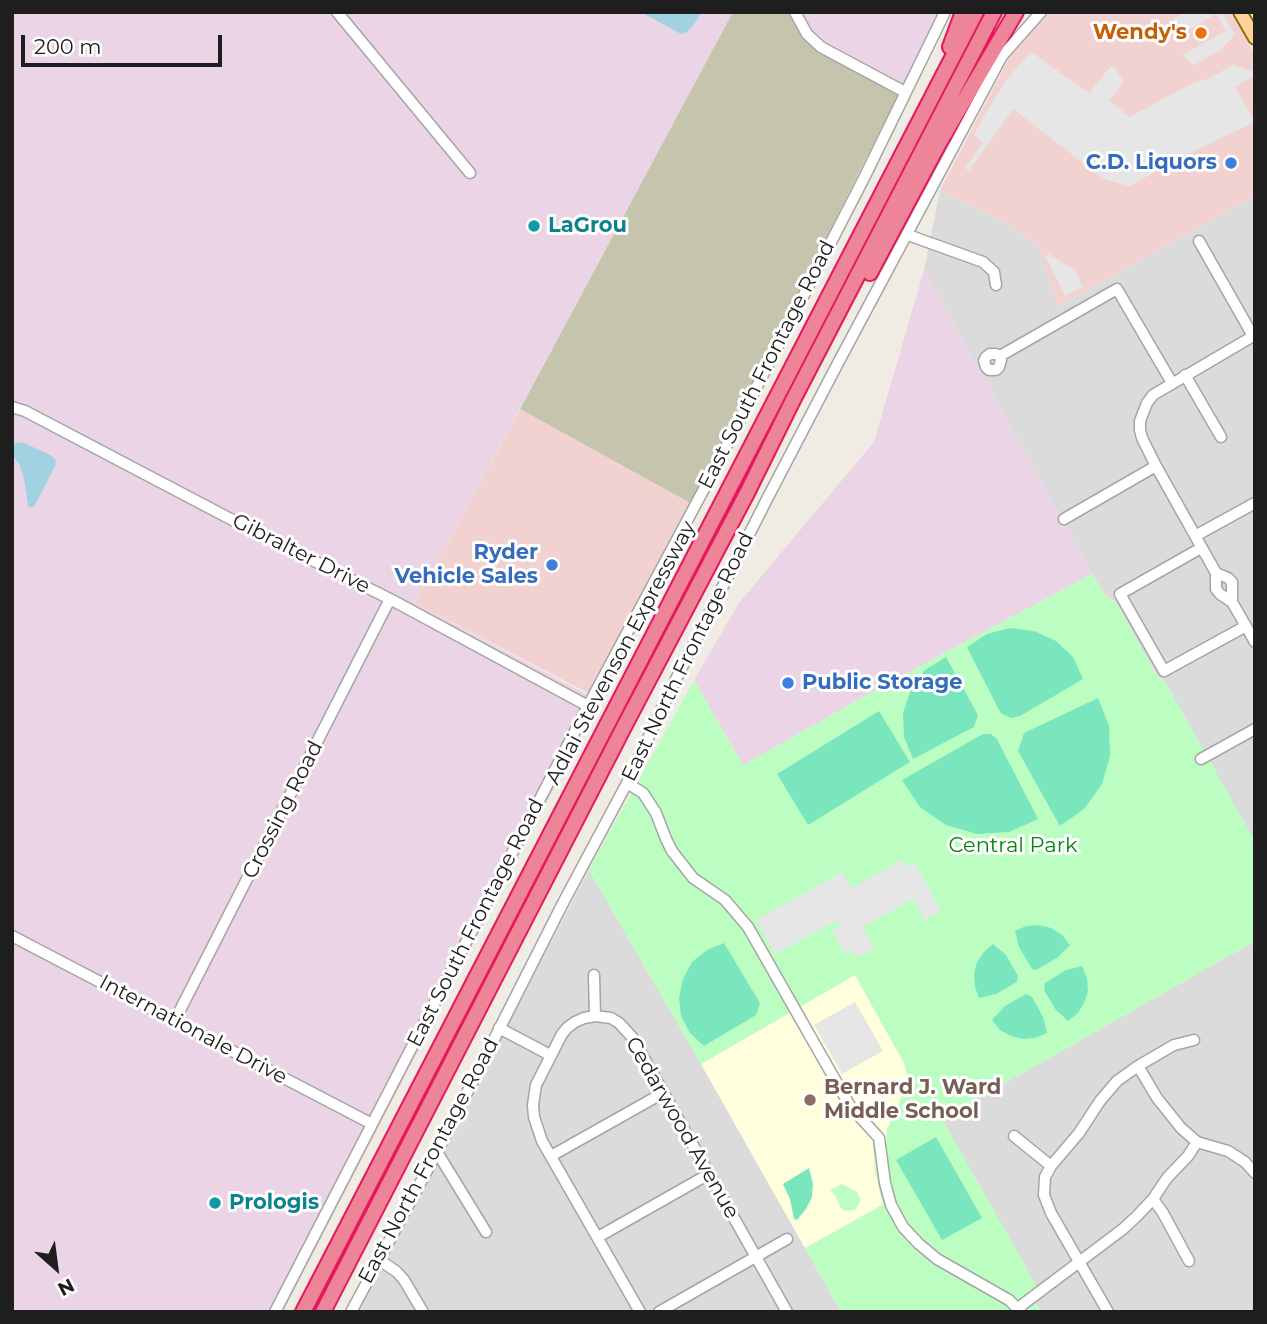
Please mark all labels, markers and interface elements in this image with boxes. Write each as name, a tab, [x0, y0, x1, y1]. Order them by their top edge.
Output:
place label: Wendy's	[1093, 20, 1187, 46]
scale bar	[24, 21, 226, 65]
marker: Wendy's	[1193, 25, 1209, 41]
text: 200 m	[34, 34, 101, 59]
place label: C.D. Liquors	[1086, 150, 1217, 176]
marker: C.D. Liquors	[1223, 155, 1239, 171]
place label: LaGrou	[548, 213, 627, 239]
marker: LaGrou	[526, 218, 542, 234]
street label: East South Frontage Road	[693, 237, 841, 493]
street label: Gibralter Drive	[228, 508, 374, 600]
street label: Adlai Stevenson Expressway	[541, 517, 701, 789]
street label: East North Frontage Road	[617, 528, 759, 786]
place label: Ryder Vehicle Sales	[394, 540, 538, 590]
marker: Ryder Vehicle Sales	[544, 557, 560, 573]
place label: Public Storage	[802, 670, 962, 696]
marker: Public Storage	[780, 675, 796, 691]
street label: Crossing Road	[237, 737, 329, 883]
street label: East South Frontage Road	[402, 795, 550, 1051]
park label: Central Park	[949, 833, 1077, 859]
street label: Internationale Drive	[95, 970, 291, 1090]
street label: Cedarwood Avenue	[620, 1033, 744, 1223]
street label: East North Frontage Road	[353, 1034, 505, 1288]
place label: Bernard J. Ward Middle School	[824, 1075, 1001, 1125]
marker: Bernard J. Ward Middle School	[802, 1092, 818, 1108]
place label: Prologis	[229, 1190, 319, 1216]
marker: Prologis	[207, 1195, 223, 1211]
north arrow	[21, 1233, 91, 1303]
text: N	[54, 1273, 78, 1301]

